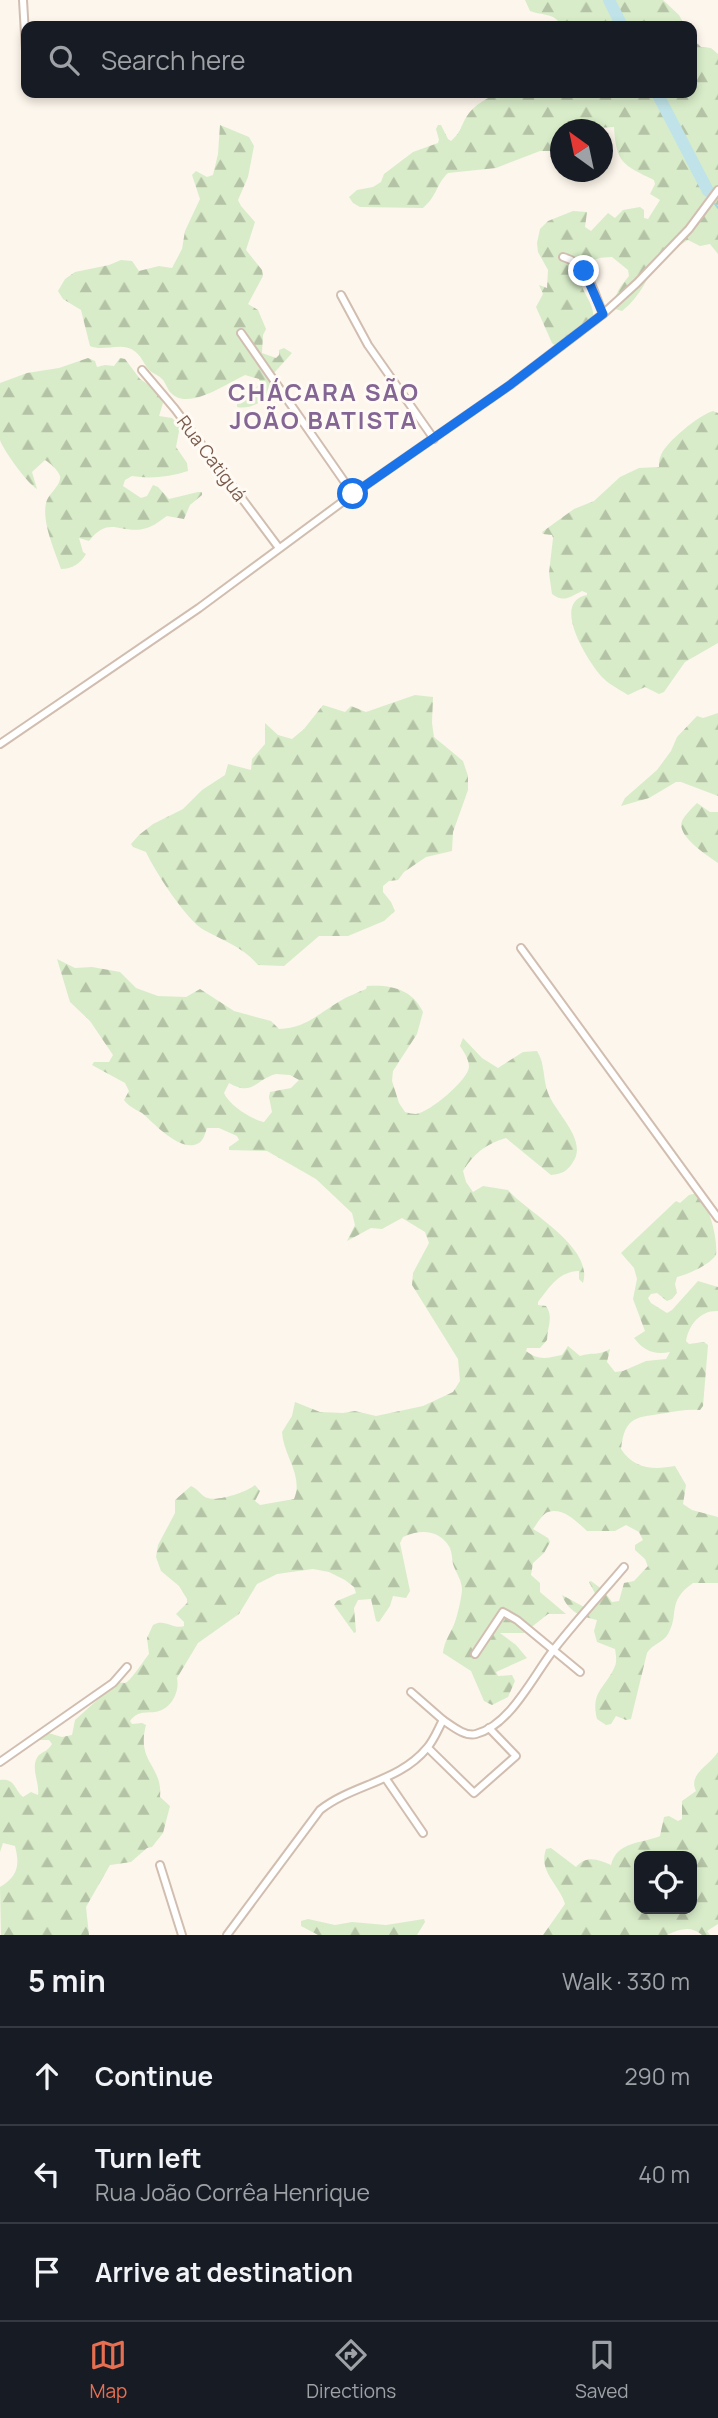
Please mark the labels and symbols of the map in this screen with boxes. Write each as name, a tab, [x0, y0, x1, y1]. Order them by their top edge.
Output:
north arrow	[550, 119, 613, 182]
route end	[568, 255, 599, 286]
district label: CHÁCARA SÃO JOÃO BATISTA	[228, 375, 420, 436]
street label: Rua Catiguá	[172, 410, 252, 506]
route start	[337, 478, 368, 509]

